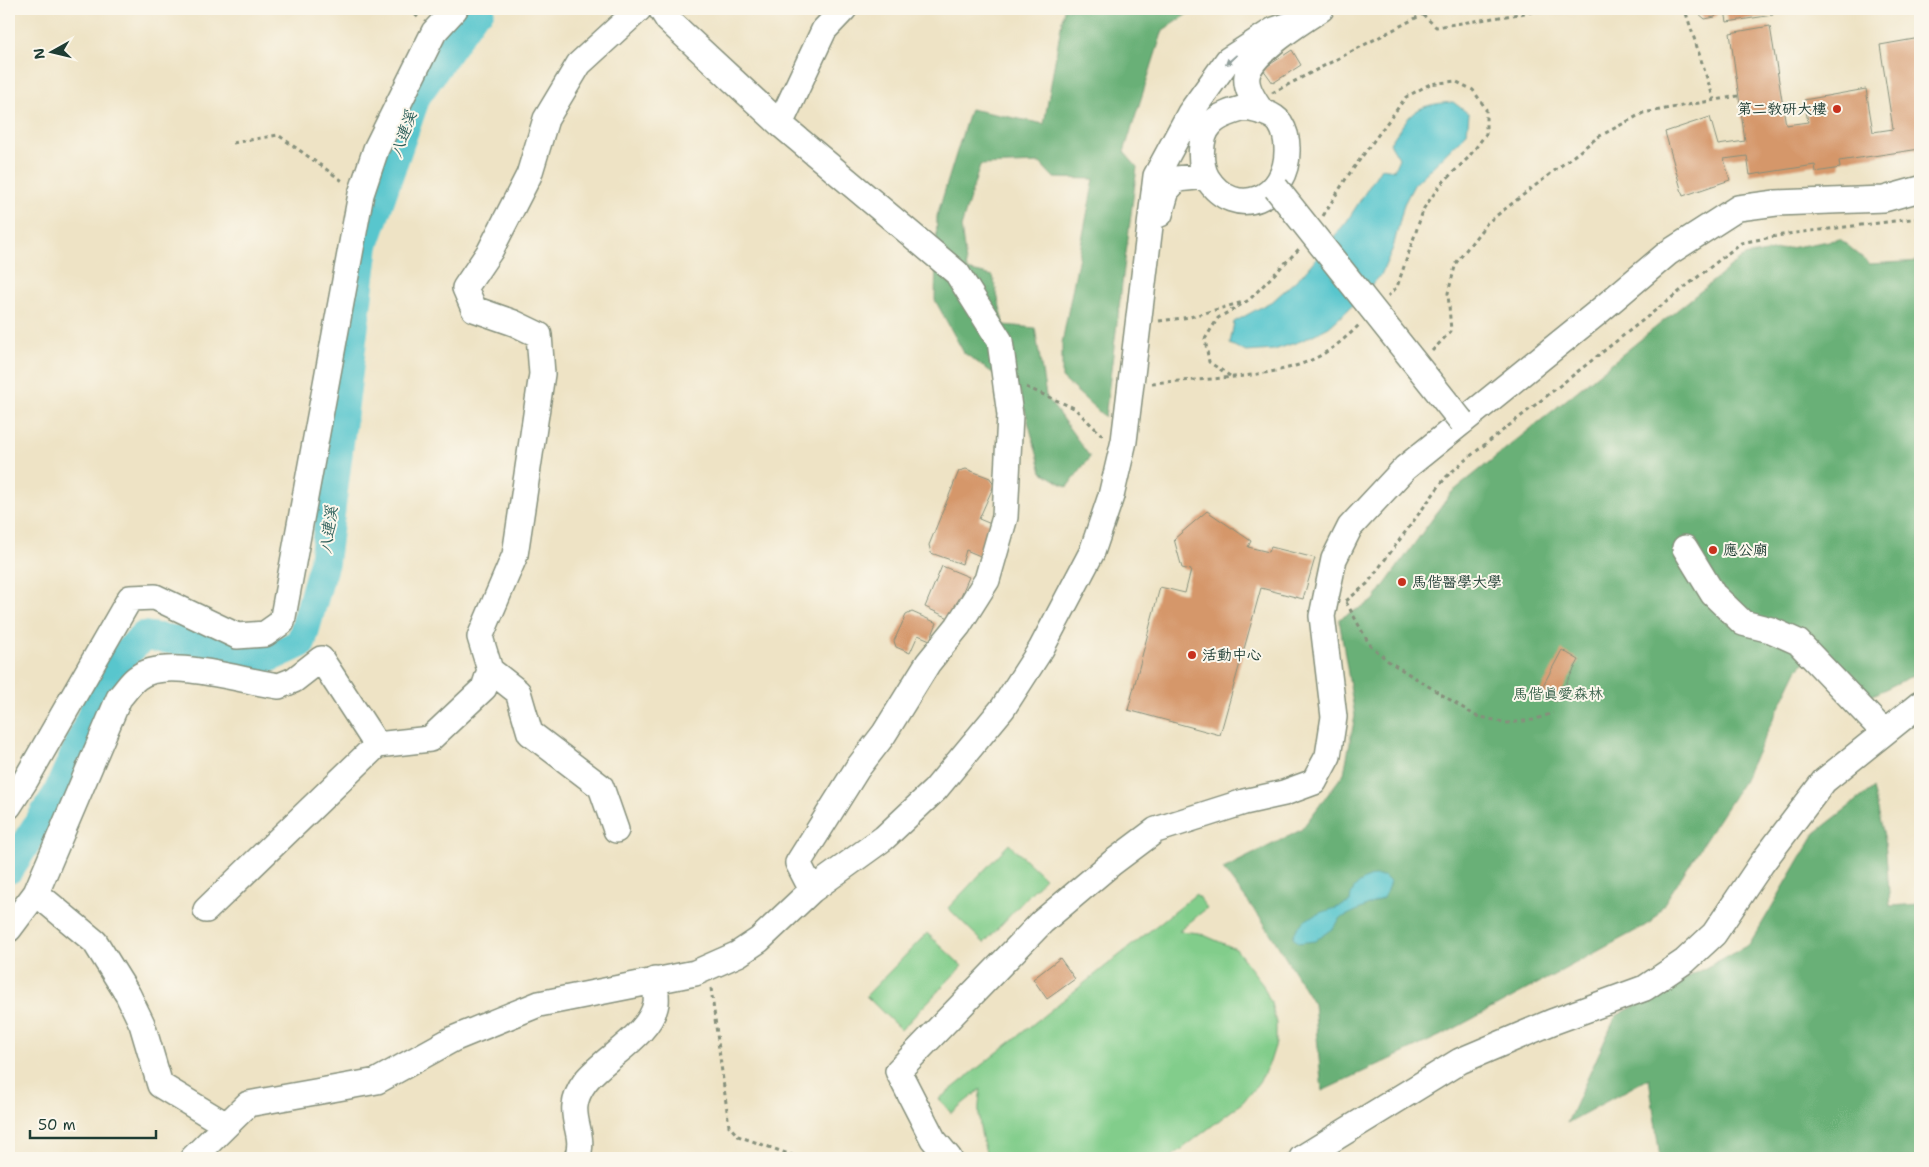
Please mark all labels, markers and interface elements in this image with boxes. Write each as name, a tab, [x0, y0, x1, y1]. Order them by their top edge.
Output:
north arrow	[28, 28, 78, 78]
text: N	[29, 47, 49, 61]
one-way arrow	[1225, 54, 1238, 65]
place label: 第二教研大樓	[1737, 99, 1827, 119]
marker: 第二教研大樓	[1831, 103, 1843, 115]
water label: 八連溪	[386, 107, 422, 160]
water label: 八連溪	[315, 504, 342, 555]
place label: 應公廟	[1723, 540, 1768, 560]
marker: 應公廟	[1707, 544, 1719, 556]
place label: 馬偕醫學大學	[1412, 572, 1502, 592]
marker: 馬偕醫學大學	[1396, 576, 1408, 588]
place label: 活動中心	[1202, 645, 1262, 665]
marker: 活動中心	[1186, 649, 1198, 661]
park label: 馬偕真愛森林	[1513, 684, 1603, 704]
scale bar	[30, 1107, 156, 1139]
text: 50 m	[38, 1115, 76, 1135]

